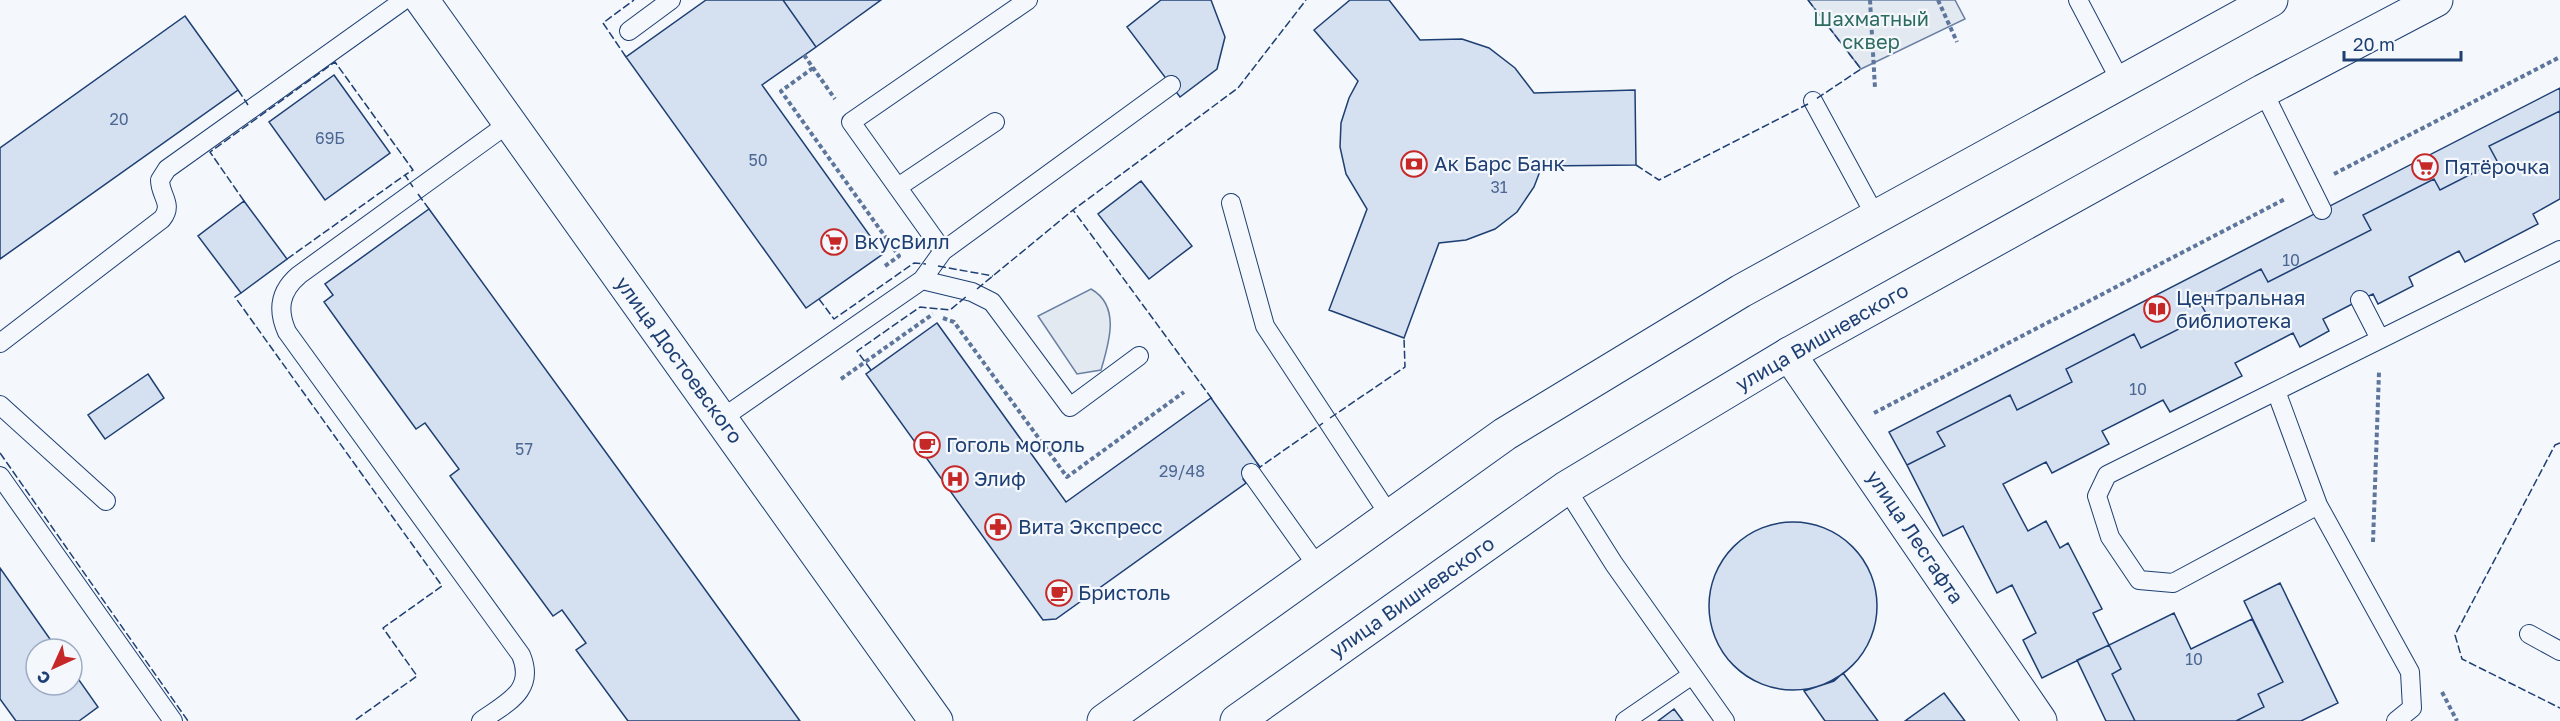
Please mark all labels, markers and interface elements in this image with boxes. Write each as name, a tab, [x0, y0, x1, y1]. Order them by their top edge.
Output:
park label: Шахматный сквер	[1813, 6, 1929, 53]
scale bar	[2344, 24, 2461, 62]
text: 20 m	[2353, 33, 2395, 55]
house number: 20	[109, 109, 129, 129]
house number: 69Б	[315, 128, 345, 148]
bank icon: Ак Барс Банк	[1399, 149, 1429, 179]
house number: 50	[748, 150, 768, 170]
place label: Ак Барс Банк	[1434, 151, 1565, 175]
supermarket icon: Пятёрочка	[2410, 152, 2440, 182]
place label: Пятёрочка	[2444, 154, 2550, 178]
house number: 31	[1490, 177, 1508, 197]
supermarket icon: ВкусВилл	[819, 227, 849, 257]
place label: ВкусВилл	[854, 229, 950, 253]
house number: 10	[2282, 250, 2300, 270]
street label: улица Достоевского	[611, 271, 748, 448]
street label: улица Вишневского	[1731, 277, 1912, 395]
place label: Центральная библиотека	[2176, 285, 2305, 332]
library icon: Центральная библиотека	[2142, 294, 2172, 324]
house number: 10	[2129, 379, 2147, 399]
cafe icon: Гоголь моголь	[912, 430, 942, 460]
place label: Гоголь моголь	[946, 432, 1084, 456]
house number: 57	[515, 439, 533, 459]
house number: 29/48	[1159, 461, 1205, 481]
hospital icon: Элиф	[940, 464, 970, 494]
street label: улица Лесгафта	[1862, 465, 1969, 608]
place label: Элиф	[974, 466, 1026, 490]
pharmacy icon: Вита Экспресс	[983, 512, 1013, 542]
place label: Вита Экспресс	[1018, 514, 1163, 538]
street label: улица Вишневского	[1324, 530, 1498, 662]
cafe icon: Бристоль	[1044, 578, 1074, 608]
place label: Бристоль	[1078, 580, 1170, 604]
north arrow	[24, 637, 84, 697]
house number: 10	[2185, 649, 2203, 669]
text: С	[32, 667, 54, 689]

